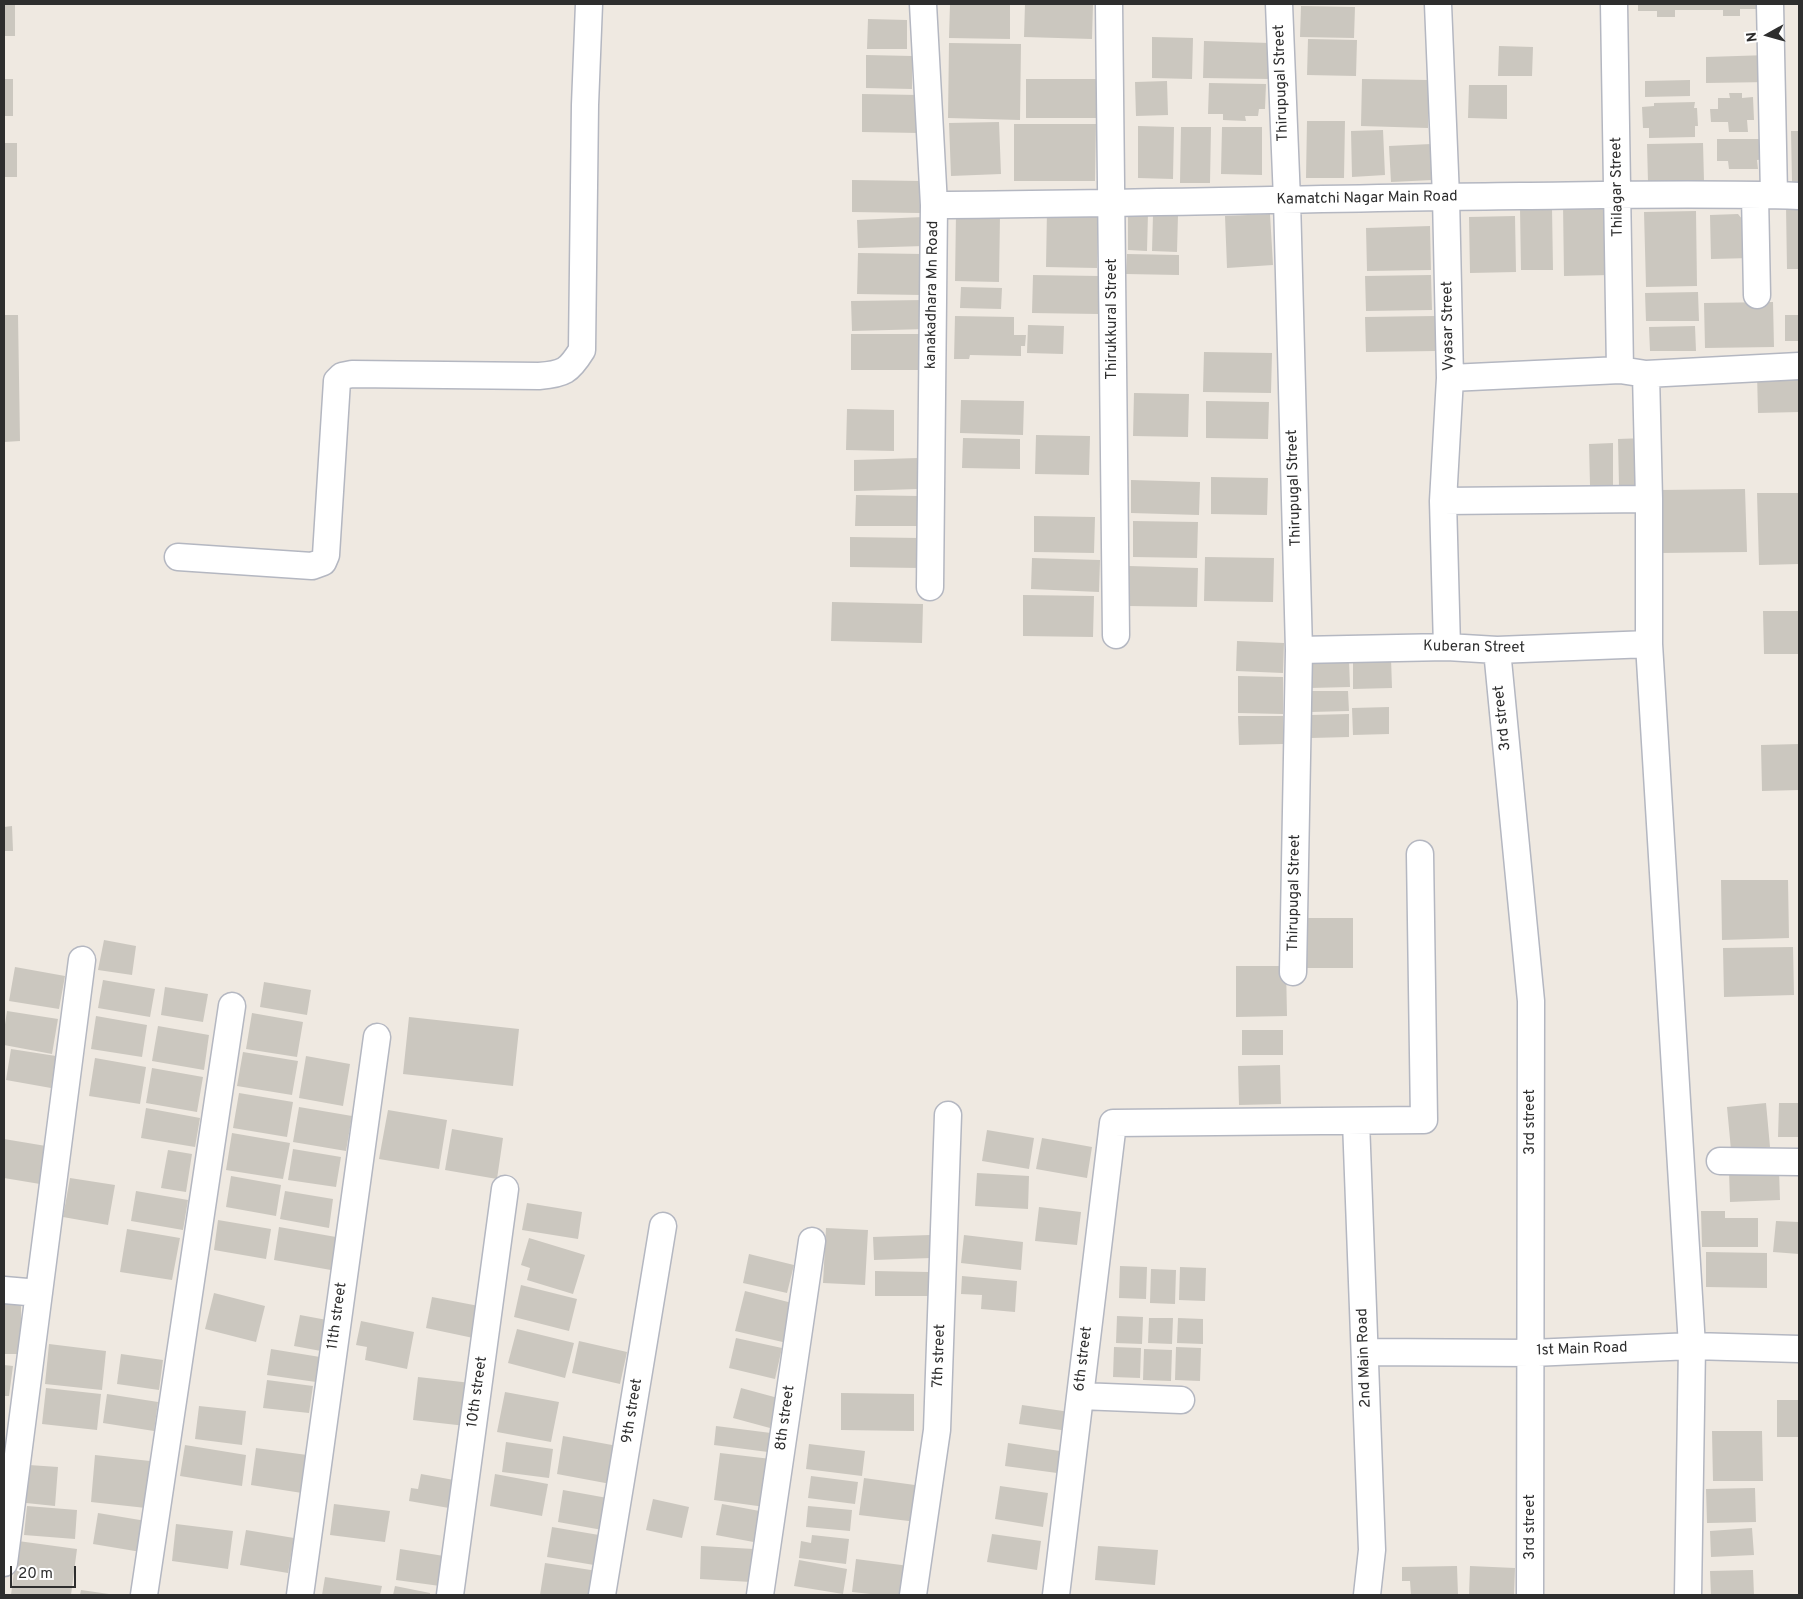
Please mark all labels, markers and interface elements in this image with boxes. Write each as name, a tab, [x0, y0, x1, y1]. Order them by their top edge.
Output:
north arrow	[1743, 10, 1793, 60]
street label: Thirupugal Street	[1271, 24, 1293, 142]
text: N	[1744, 31, 1762, 43]
street label: Thilagar Street	[1608, 137, 1628, 237]
street label: Kamatchi Nagar Main Road	[1276, 188, 1458, 210]
street label: kanakadhara Mn Road	[923, 221, 943, 369]
street label: Thirukkural Street	[1104, 258, 1122, 380]
street label: Vyasar Street	[1439, 281, 1459, 371]
street label: Thirupugal Street	[1284, 429, 1306, 547]
street label: Kuberan Street	[1423, 638, 1525, 658]
street label: 3rd street	[1491, 684, 1515, 752]
street label: Thirupugal Street	[1285, 834, 1305, 952]
street label: 3rd street	[1522, 1089, 1540, 1155]
street label: 11th street	[324, 1281, 352, 1351]
street label: 2nd Main Road	[1354, 1308, 1376, 1408]
street label: 7th street	[930, 1324, 950, 1388]
street label: 6th street	[1071, 1325, 1097, 1393]
street label: 1st Main Road	[1536, 1339, 1628, 1361]
street label: 10th street	[464, 1355, 492, 1429]
street label: 9th street	[619, 1377, 647, 1445]
street label: 8th street	[773, 1384, 799, 1452]
street label: 3rd street	[1522, 1494, 1540, 1560]
scale bar	[12, 1556, 79, 1588]
text: 20 m	[18, 1565, 53, 1584]

